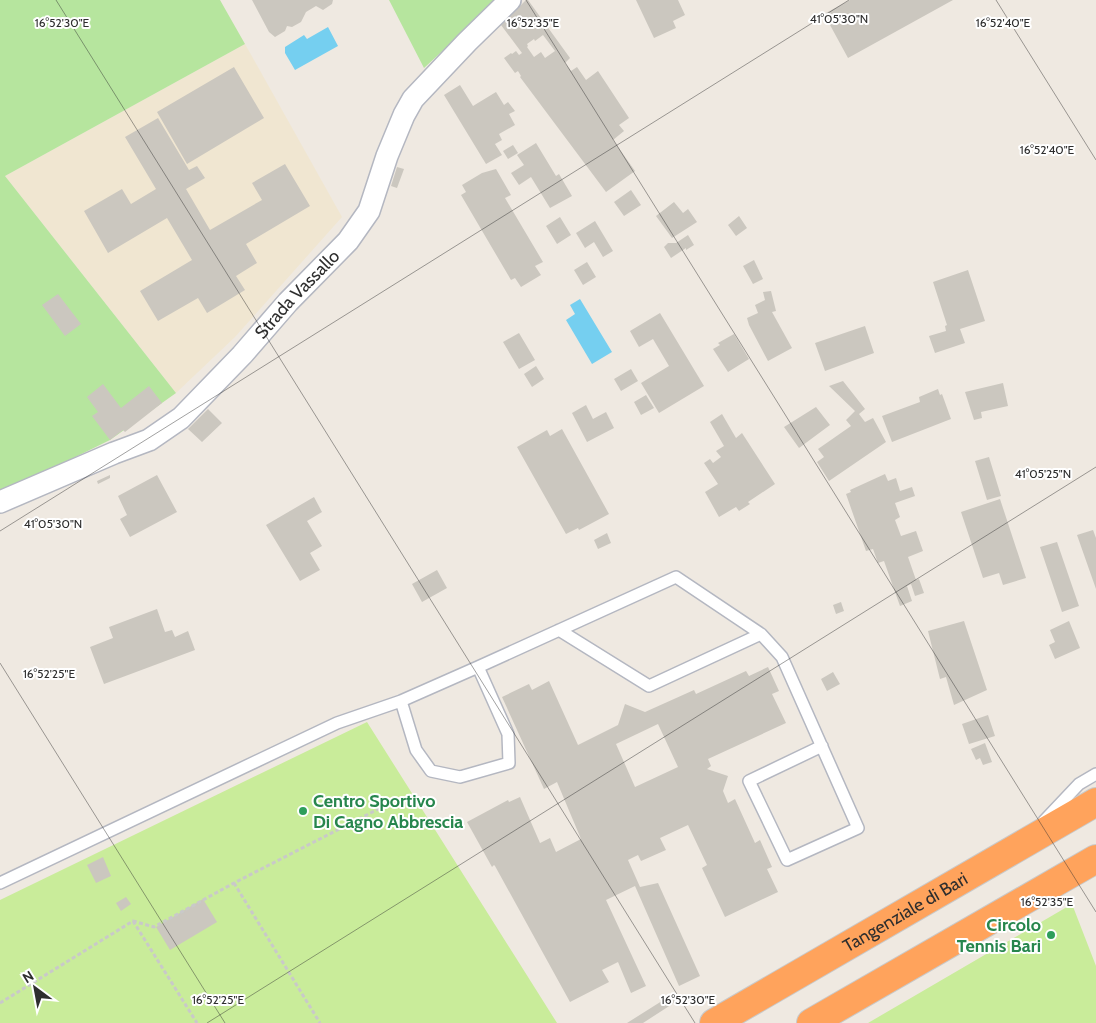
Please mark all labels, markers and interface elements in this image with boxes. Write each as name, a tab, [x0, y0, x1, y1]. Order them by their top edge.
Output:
text: 41°05'30"N	[810, 11, 868, 26]
text: 16°52'30"E	[35, 15, 90, 30]
text: 16°52'35"E	[507, 15, 560, 30]
text: 16°52'40"E	[976, 15, 1031, 30]
text: 16°52'40"E	[1020, 142, 1075, 157]
street label: Strada Vassallo	[250, 245, 344, 343]
text: 41°05'25"N	[1015, 466, 1071, 481]
text: 41°05'30"N	[24, 516, 82, 531]
text: 16°52'25"E	[23, 666, 75, 681]
place label: Centro Sportivo Di Cagno Abbrescia	[313, 790, 463, 833]
marker: Centro Sportivo Di Cagno Abbrescia	[297, 805, 309, 817]
street label: Tangenziale di Bari	[839, 868, 972, 957]
text: 16°52'35"E	[1021, 894, 1074, 909]
place label: Circolo Tennis Bari	[957, 914, 1041, 957]
marker: Circolo Tennis Bari	[1045, 929, 1057, 941]
north arrow	[10, 963, 60, 1013]
text: N	[19, 967, 37, 987]
text: 16°52'25"E	[192, 992, 244, 1007]
text: 16°52'30"E	[661, 992, 716, 1007]

